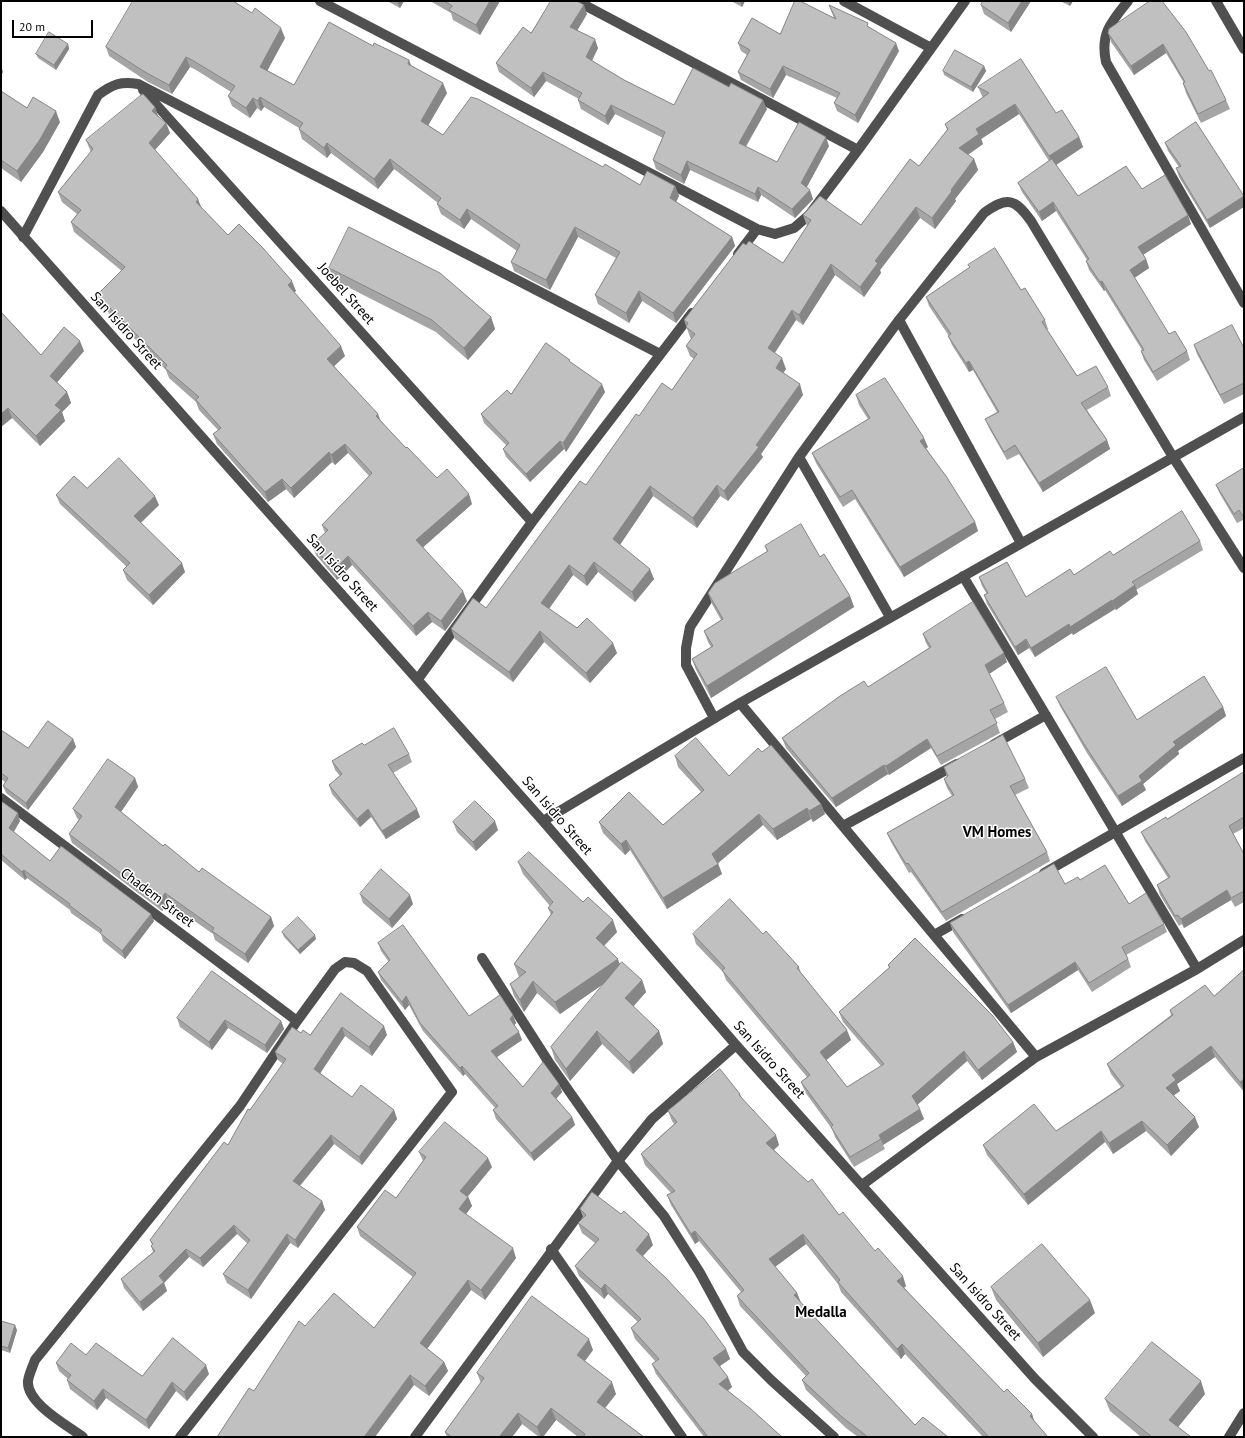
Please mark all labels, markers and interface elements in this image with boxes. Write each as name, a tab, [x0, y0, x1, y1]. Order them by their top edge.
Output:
scale bar	[14, 12, 95, 38]
text: 20 m	[19, 19, 45, 34]
street label: Joebel Street	[314, 260, 378, 328]
street label: San Isidro Street	[87, 289, 165, 373]
street label: San Isidro Street	[303, 531, 381, 615]
street label: San Isidro Street	[518, 773, 596, 859]
district label: VM Homes	[963, 824, 1031, 842]
street label: Chadem Street	[117, 865, 197, 931]
street label: San Isidro Street	[730, 1018, 808, 1102]
street label: San Isidro Street	[946, 1260, 1024, 1344]
district label: Medalla	[795, 1304, 847, 1322]

